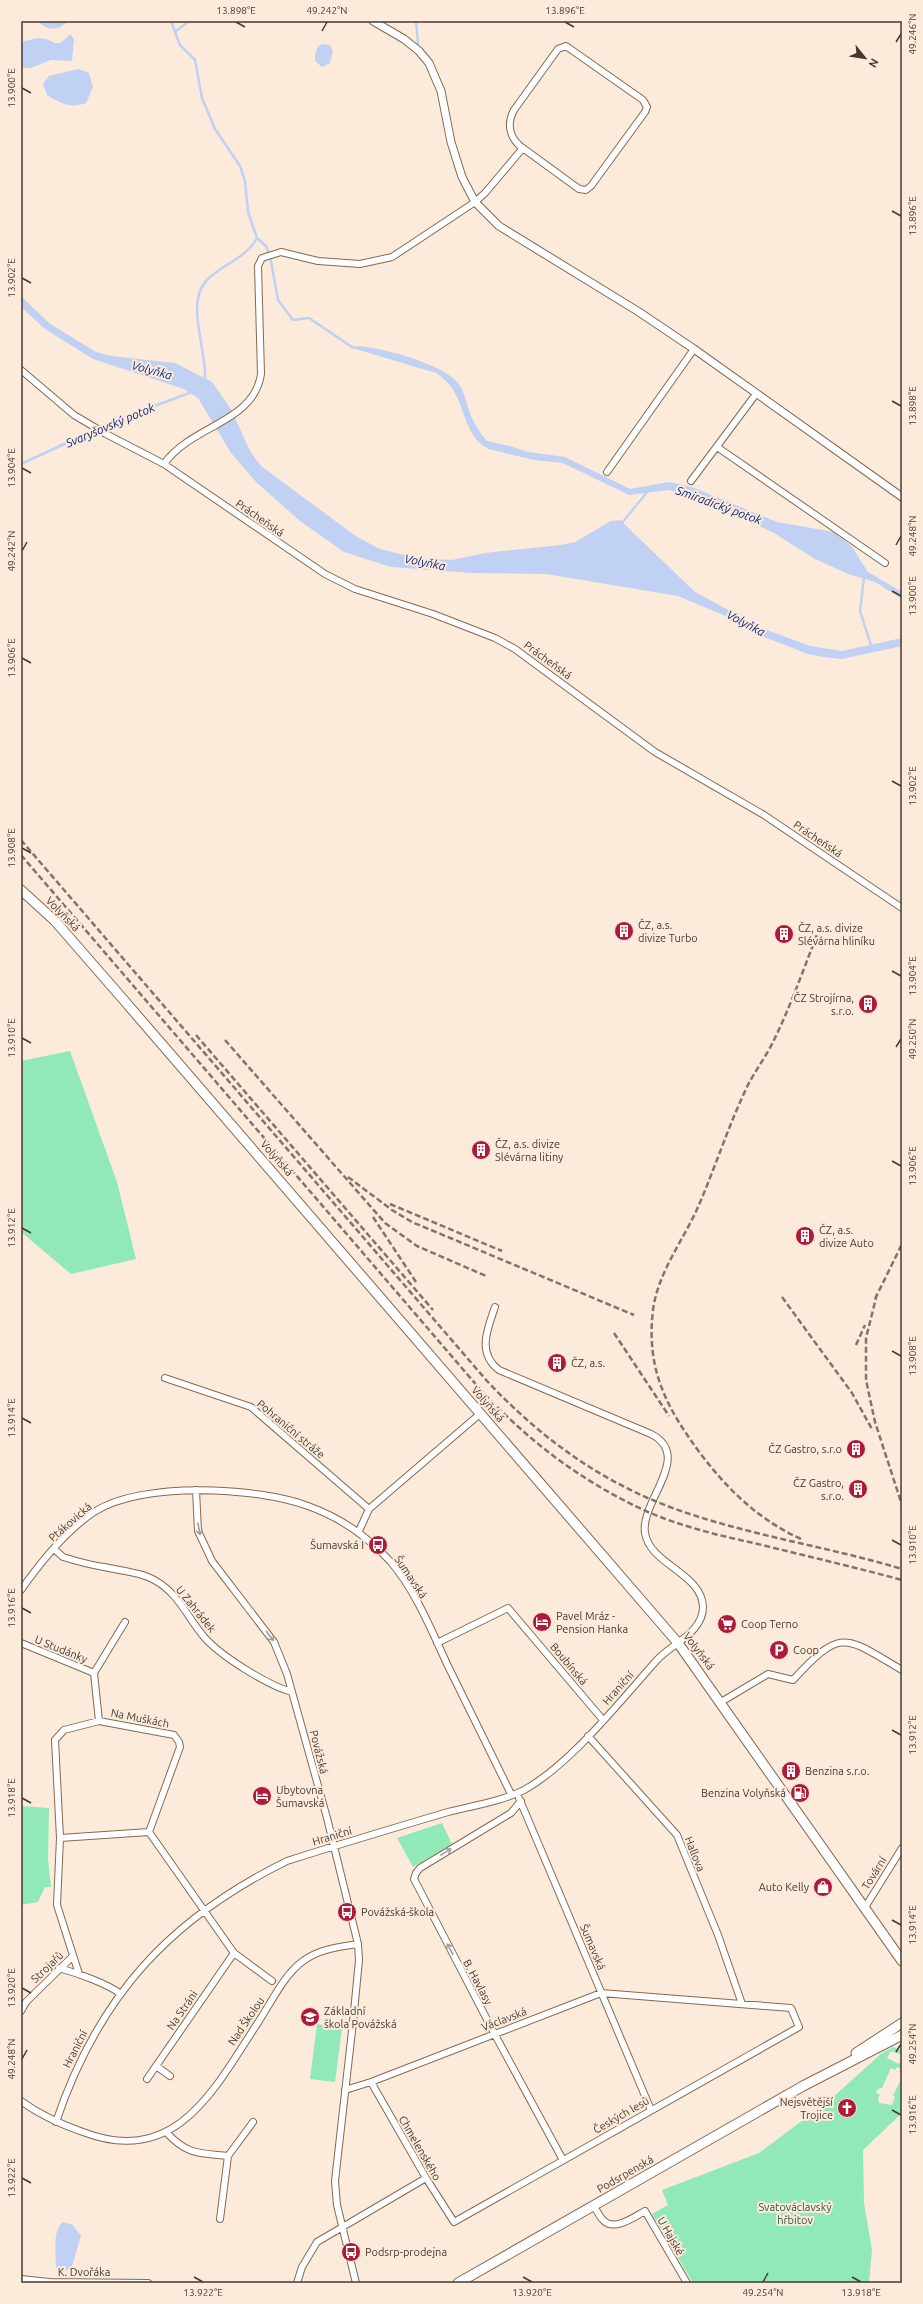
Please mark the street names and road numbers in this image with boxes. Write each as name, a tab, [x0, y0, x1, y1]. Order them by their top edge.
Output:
street label: Prácheňská	[234, 497, 286, 539]
street label: Prácheňská	[522, 639, 574, 681]
street label: Prácheňská	[791, 818, 845, 860]
street label: Volyňská	[44, 894, 82, 934]
street label: Volyňská	[258, 1138, 296, 1178]
street label: Volyňská	[469, 1384, 507, 1424]
street label: Pohraniční stráže	[255, 1397, 327, 1461]
street label: Ptákovická	[46, 1500, 94, 1544]
street label: Šumavská	[392, 1553, 430, 1600]
street label: U Zahrádek	[174, 1583, 219, 1635]
street label: Volyňská	[681, 1630, 717, 1672]
street label: U Studánky	[33, 1633, 90, 1665]
street label: Boubínská	[548, 1641, 590, 1687]
street label: Hraniční	[600, 1669, 636, 1707]
street label: Na Muškách	[110, 1706, 170, 1730]
street label: Povážská	[308, 1729, 330, 1775]
street label: Hraniční	[311, 1824, 353, 1848]
street label: Hallova	[683, 1835, 707, 1873]
street label: Tovární	[859, 1854, 889, 1892]
street label: Šumavská	[578, 1922, 609, 1972]
street label: Strojařů	[29, 1949, 65, 1985]
street label: B. Havlasy	[461, 1957, 495, 2007]
street label: Na Stráni	[164, 1988, 200, 2032]
street label: Nad Školou	[225, 1994, 267, 2047]
street label: Václavská	[480, 2005, 528, 2033]
street label: Hraniční	[60, 2028, 90, 2070]
street label: Českých lesů	[590, 2093, 651, 2136]
street label: Chmelenského	[397, 2113, 443, 2183]
street label: Podsrpenská	[595, 2153, 655, 2195]
street label: U Hajské	[655, 2215, 687, 2257]
street label: K. Dvořáka	[58, 2266, 110, 2278]

